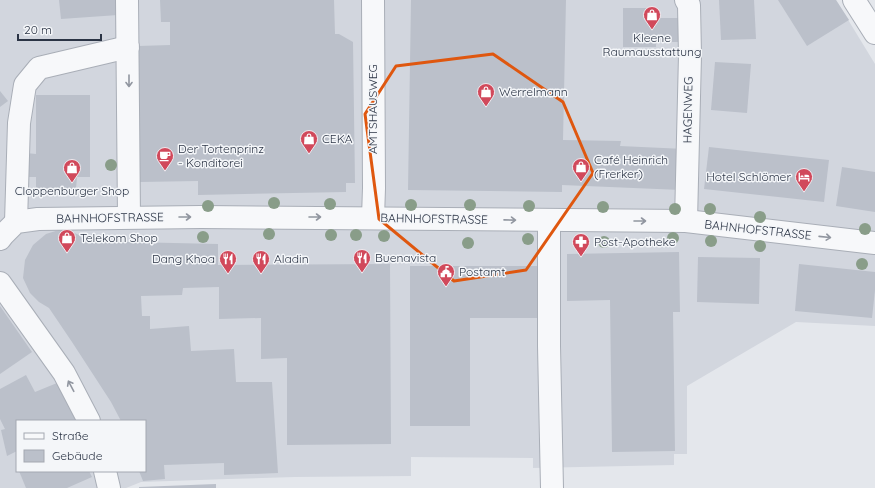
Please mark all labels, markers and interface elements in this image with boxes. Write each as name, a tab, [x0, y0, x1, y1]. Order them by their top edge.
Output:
shop icon: Kleene Raumausstattung	[642, 5, 662, 30]
scale bar	[18, 16, 101, 42]
text: 20 m	[24, 22, 52, 37]
place label: Kleene Raumausstattung	[603, 30, 701, 59]
street label: AMTSHAUSWEG	[365, 64, 380, 154]
one-way arrow	[125, 74, 133, 87]
street label: HAGENWEG	[679, 76, 696, 144]
shop icon: Werrelmann	[476, 82, 496, 107]
place label: Werrelmann	[499, 84, 568, 99]
shop icon: CEKA	[299, 129, 319, 154]
place label: CEKA	[322, 131, 353, 146]
place label: Der Tortenprinz - Konditorei	[178, 141, 264, 170]
cafe icon: Der Tortenprinz - Konditorei	[155, 146, 175, 171]
place label: Café Heinrich (Frerker)	[594, 152, 668, 181]
shop icon: Café Heinrich (Frerker)	[571, 157, 591, 182]
shop icon: Cloppenburger Shop	[62, 158, 82, 183]
hotel icon: Hotel Schlömer	[794, 167, 814, 192]
place label: Hotel Schlömer	[706, 169, 791, 184]
place label: Cloppenburger Shop	[15, 183, 129, 198]
street label: BAHNHOFSTRASSE	[56, 209, 164, 226]
street label: BAHNHOFSTRASSE	[380, 210, 488, 227]
one-way arrow	[178, 213, 191, 221]
one-way arrow	[308, 213, 321, 221]
one-way arrow	[503, 216, 516, 224]
street label: BAHNHOFSTRASSE	[704, 216, 813, 243]
one-way arrow	[633, 217, 646, 225]
shop icon: Telekom Shop	[57, 228, 77, 253]
place label: Telekom Shop	[80, 230, 158, 245]
pharmacy icon: Post-Apotheke	[571, 232, 591, 257]
one-way arrow	[818, 233, 831, 241]
place label: Post-Apotheke	[594, 234, 676, 249]
restaurant icon: Buenavista	[352, 248, 372, 273]
restaurant icon: Dang Khoa	[218, 249, 238, 274]
restaurant icon: Aladin	[251, 249, 271, 274]
place label: Buenavista	[375, 250, 436, 265]
place label: Dang Khoa	[152, 251, 215, 266]
place label: Aladin	[274, 251, 309, 266]
public building icon: Postamt	[436, 262, 456, 287]
place label: Postamt	[459, 264, 505, 279]
one-way arrow	[67, 381, 75, 393]
legend	[16, 420, 146, 472]
text: Straße	[52, 428, 89, 443]
text: Gebäude	[52, 448, 103, 463]

